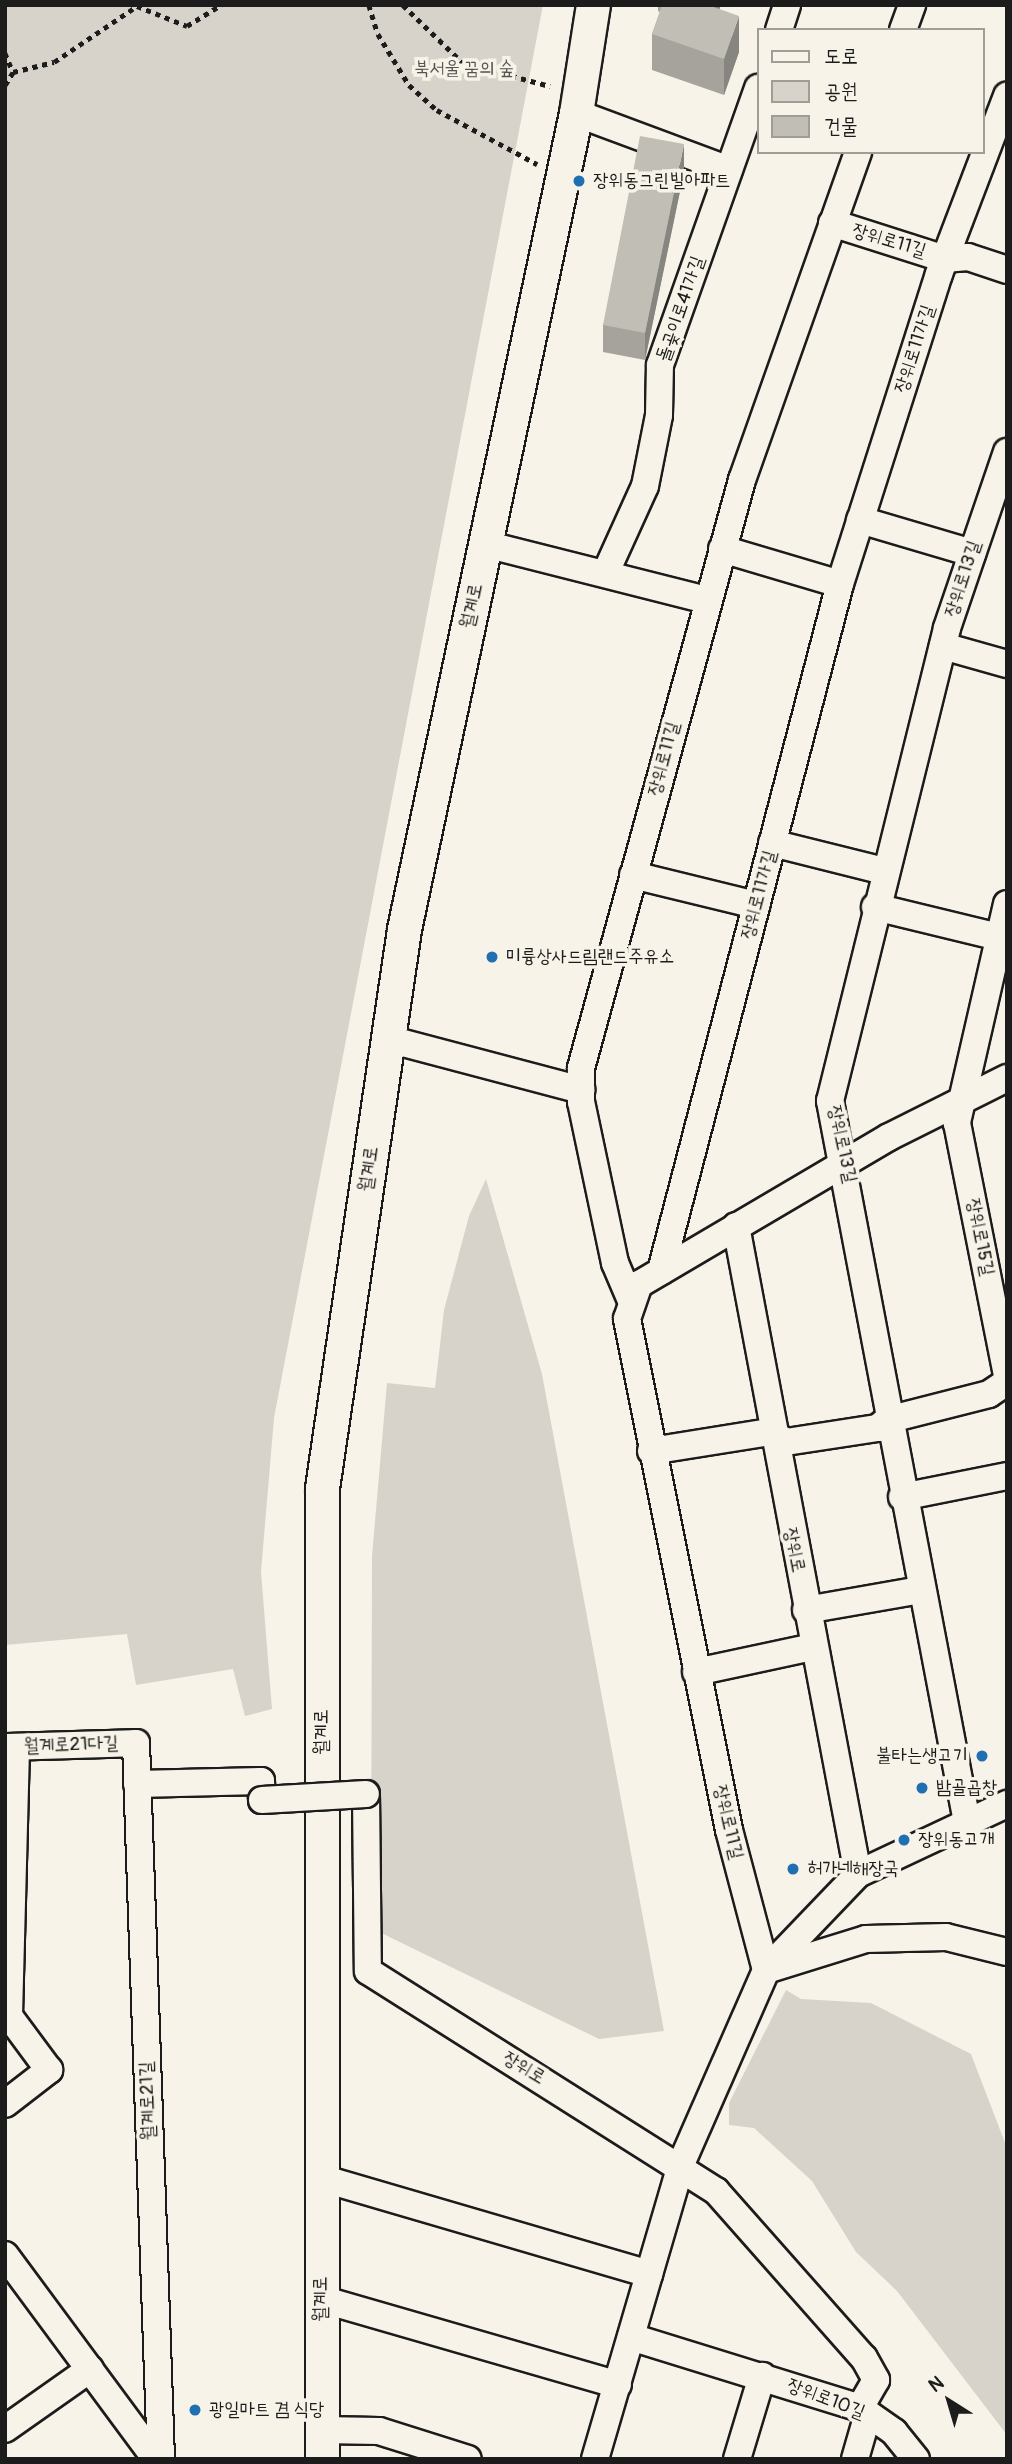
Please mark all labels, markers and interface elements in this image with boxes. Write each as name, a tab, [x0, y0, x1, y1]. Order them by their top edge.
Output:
legend	[757, 28, 984, 154]
text: 도로	[824, 43, 858, 70]
park label: 북서울 꿈의 숲	[414, 58, 514, 80]
text: 공원	[824, 78, 858, 105]
text: 건물	[824, 113, 858, 140]
place label: 장위동그린빌아파트	[593, 170, 731, 192]
marker: 장위동그린빌아파트	[571, 173, 587, 189]
street label: 장위로11길	[849, 219, 929, 263]
street label: 돌곶이로41가길	[652, 253, 710, 365]
street label: 장위로11가길	[890, 302, 940, 396]
street label: 장위로13길	[940, 538, 986, 620]
street label: 월계로	[456, 581, 488, 631]
street label: 장위로11길	[643, 719, 685, 799]
street label: 장위로11가길	[736, 848, 782, 942]
place label: 미륭상사드림랜드주유소	[506, 946, 674, 968]
marker: 미륭상사드림랜드주유소	[484, 949, 500, 965]
street label: 장위로13길	[823, 1103, 861, 1185]
street label: 월계로	[355, 1145, 383, 1193]
street label: 장위로15길	[961, 1196, 999, 1278]
street label: 장위로	[778, 1525, 810, 1575]
street label: 월계로	[311, 1709, 333, 1755]
street label: 월계로21다길	[23, 1732, 119, 1758]
place label: 불타는생고기	[876, 1745, 968, 1767]
marker: 불타는생고기	[974, 1748, 990, 1764]
place label: 밤골곱창	[936, 1777, 997, 1799]
marker: 밤골곱창	[914, 1780, 930, 1796]
street label: 장위로11길	[708, 1782, 748, 1862]
place label: 장위동고개	[918, 1829, 994, 1851]
marker: 장위동고개	[896, 1832, 912, 1848]
place label: 허가네해장국	[807, 1858, 899, 1880]
marker: 허가네해장국	[785, 1861, 801, 1877]
street label: 장위로	[498, 2046, 550, 2090]
street label: 월계로21길	[135, 2061, 161, 2141]
street label: 월계로	[310, 2276, 332, 2322]
north arrow	[914, 2366, 984, 2436]
text: N	[924, 2371, 949, 2398]
street label: 장위로10길	[784, 2374, 868, 2424]
place label: 광일마트 겸 식당	[209, 2399, 324, 2421]
marker: 광일마트 겸 식당	[187, 2402, 203, 2418]

